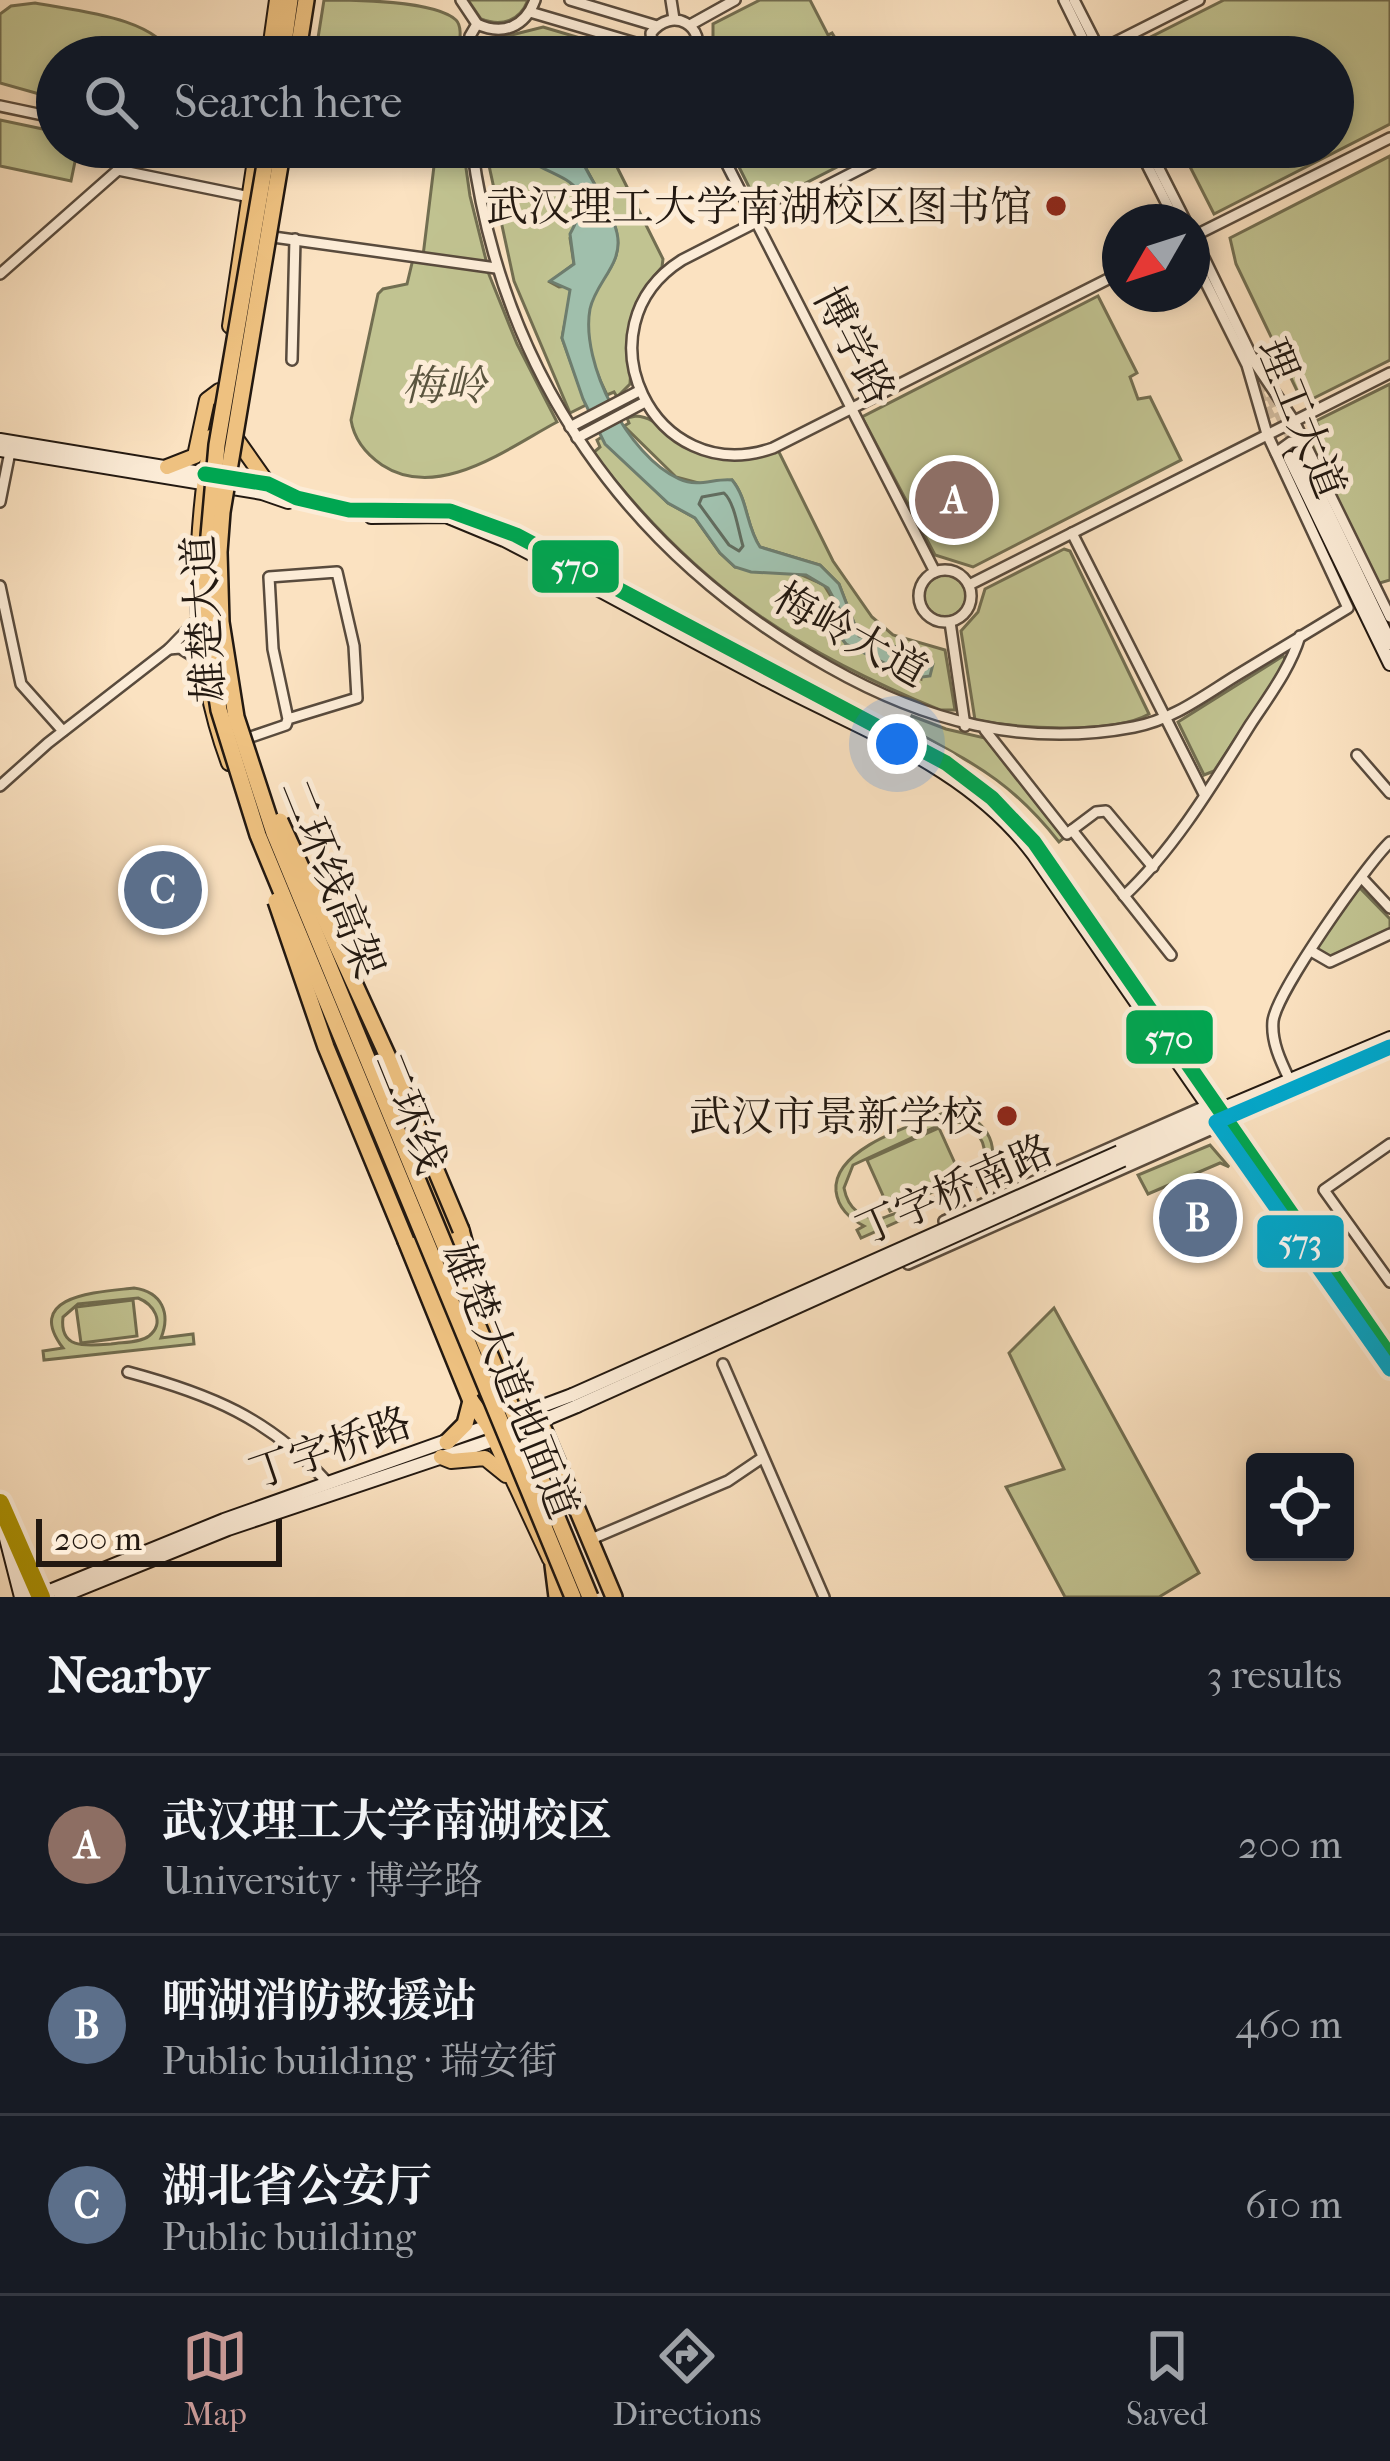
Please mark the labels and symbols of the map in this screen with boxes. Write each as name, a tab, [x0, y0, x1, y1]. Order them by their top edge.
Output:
place label: 武汉理工大学南湖校区图书馆	[486, 183, 1032, 232]
marker: 武汉理工大学南湖校区图书馆	[1043, 193, 1069, 219]
north arrow	[1102, 204, 1210, 312]
street label: 博学路	[803, 278, 904, 413]
street label: 理工大道	[1246, 331, 1355, 506]
park label: 梅岭	[402, 362, 489, 411]
pin: A	[915, 455, 993, 545]
street label: 雄楚大道	[174, 533, 235, 704]
line badge: 570	[530, 538, 621, 595]
text: 570	[551, 548, 599, 587]
street label: 梅岭大道	[765, 573, 936, 697]
your location	[867, 714, 927, 774]
street label: 二环线高架	[270, 772, 394, 985]
pin: C	[124, 845, 202, 935]
line badge: 570	[1124, 1008, 1215, 1066]
text: 570	[1145, 1019, 1193, 1058]
street label: 二环线	[363, 1045, 456, 1180]
place label: 武汉市景新学校	[689, 1093, 983, 1142]
marker: 武汉市景新学校	[994, 1103, 1020, 1129]
street label: 丁字桥南路	[849, 1125, 1061, 1255]
pin: B	[1159, 1173, 1237, 1263]
line badge: 573	[1255, 1213, 1346, 1270]
text: 573	[1278, 1223, 1322, 1262]
street label: 雄楚大道地面道	[432, 1235, 587, 1526]
street label: 丁字桥路	[243, 1398, 418, 1499]
scale bar	[36, 1513, 282, 1566]

